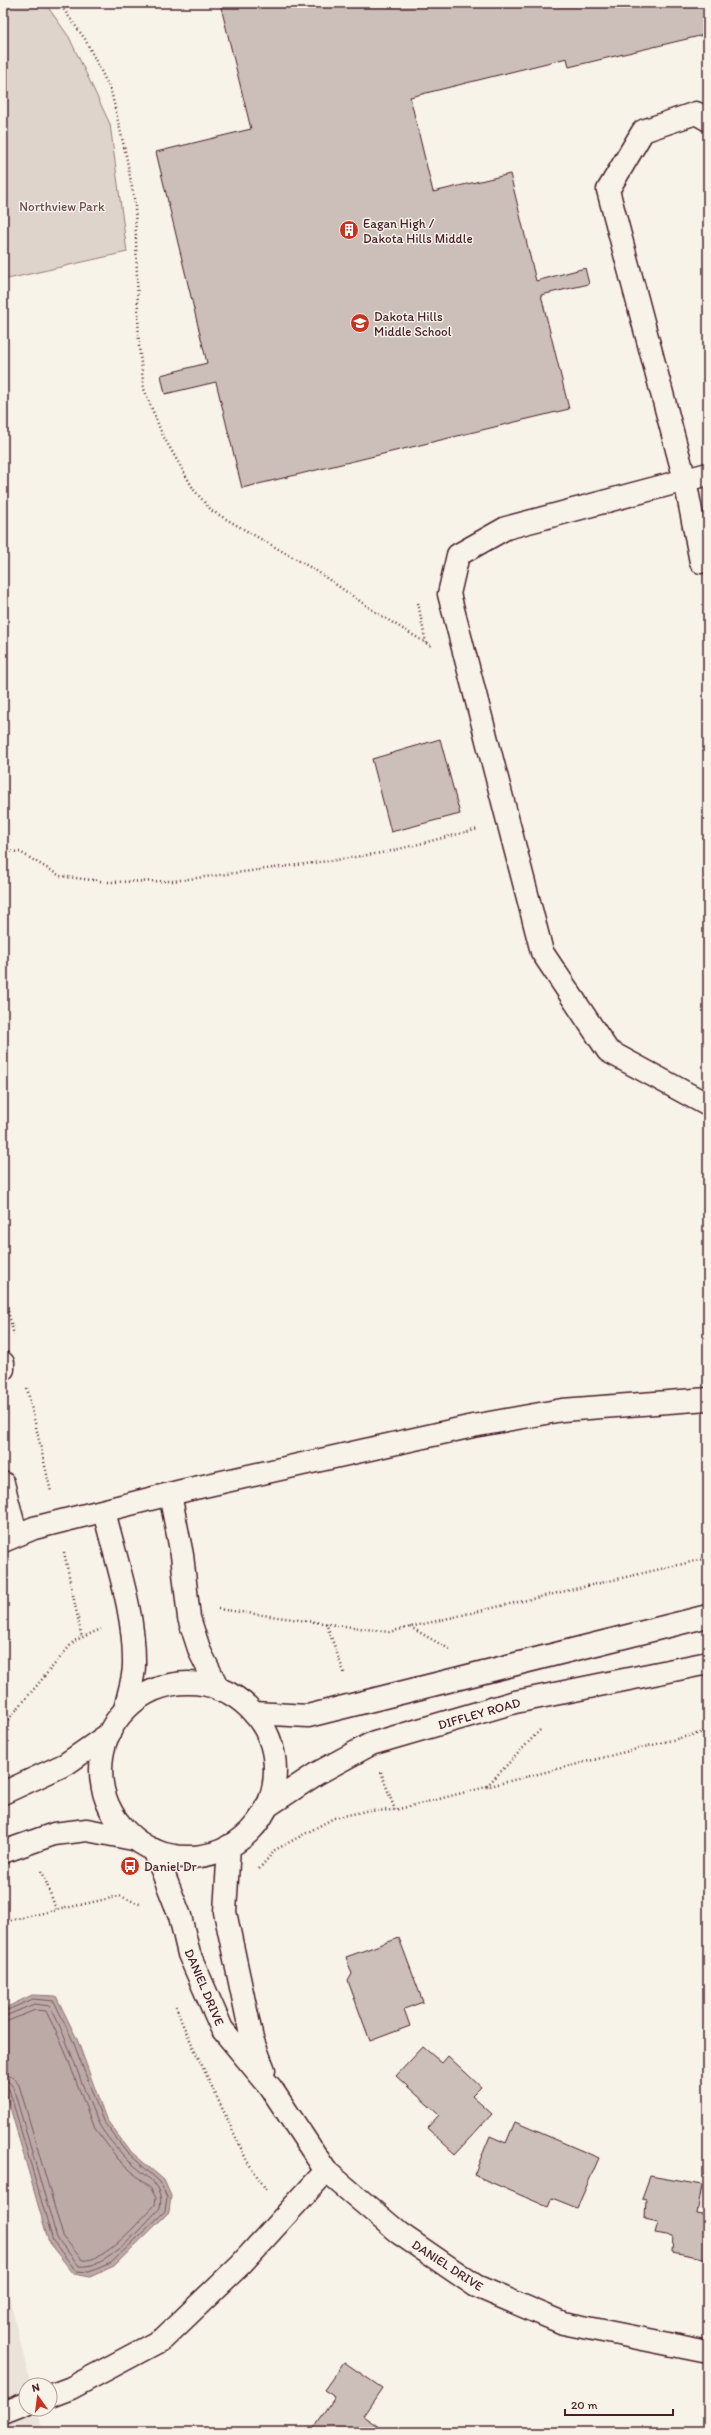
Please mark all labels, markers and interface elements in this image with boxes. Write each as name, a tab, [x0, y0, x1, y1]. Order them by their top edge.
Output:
park label: Northview Park	[19, 199, 105, 214]
place label: Eagan High / Dakota Hills Middle	[363, 216, 473, 246]
building icon: Eagan High / Dakota Hills Middle	[338, 219, 360, 241]
place label: Dakota Hills Middle School	[374, 309, 452, 339]
school or university icon: Dakota Hills Middle School	[349, 312, 371, 334]
street label: DIFFLEY ROAD	[436, 1694, 523, 1732]
bus stop icon: Daniel Dr	[119, 1855, 141, 1877]
place label: Daniel Dr	[144, 1859, 198, 1874]
street label: DANIEL DRIVE	[182, 1946, 227, 2028]
street label: DANIEL DRIVE	[409, 2237, 486, 2294]
north arrow	[18, 2377, 58, 2417]
text: N	[31, 2381, 41, 2395]
scale bar	[565, 2391, 673, 2417]
text: 20 m	[571, 2398, 598, 2412]

